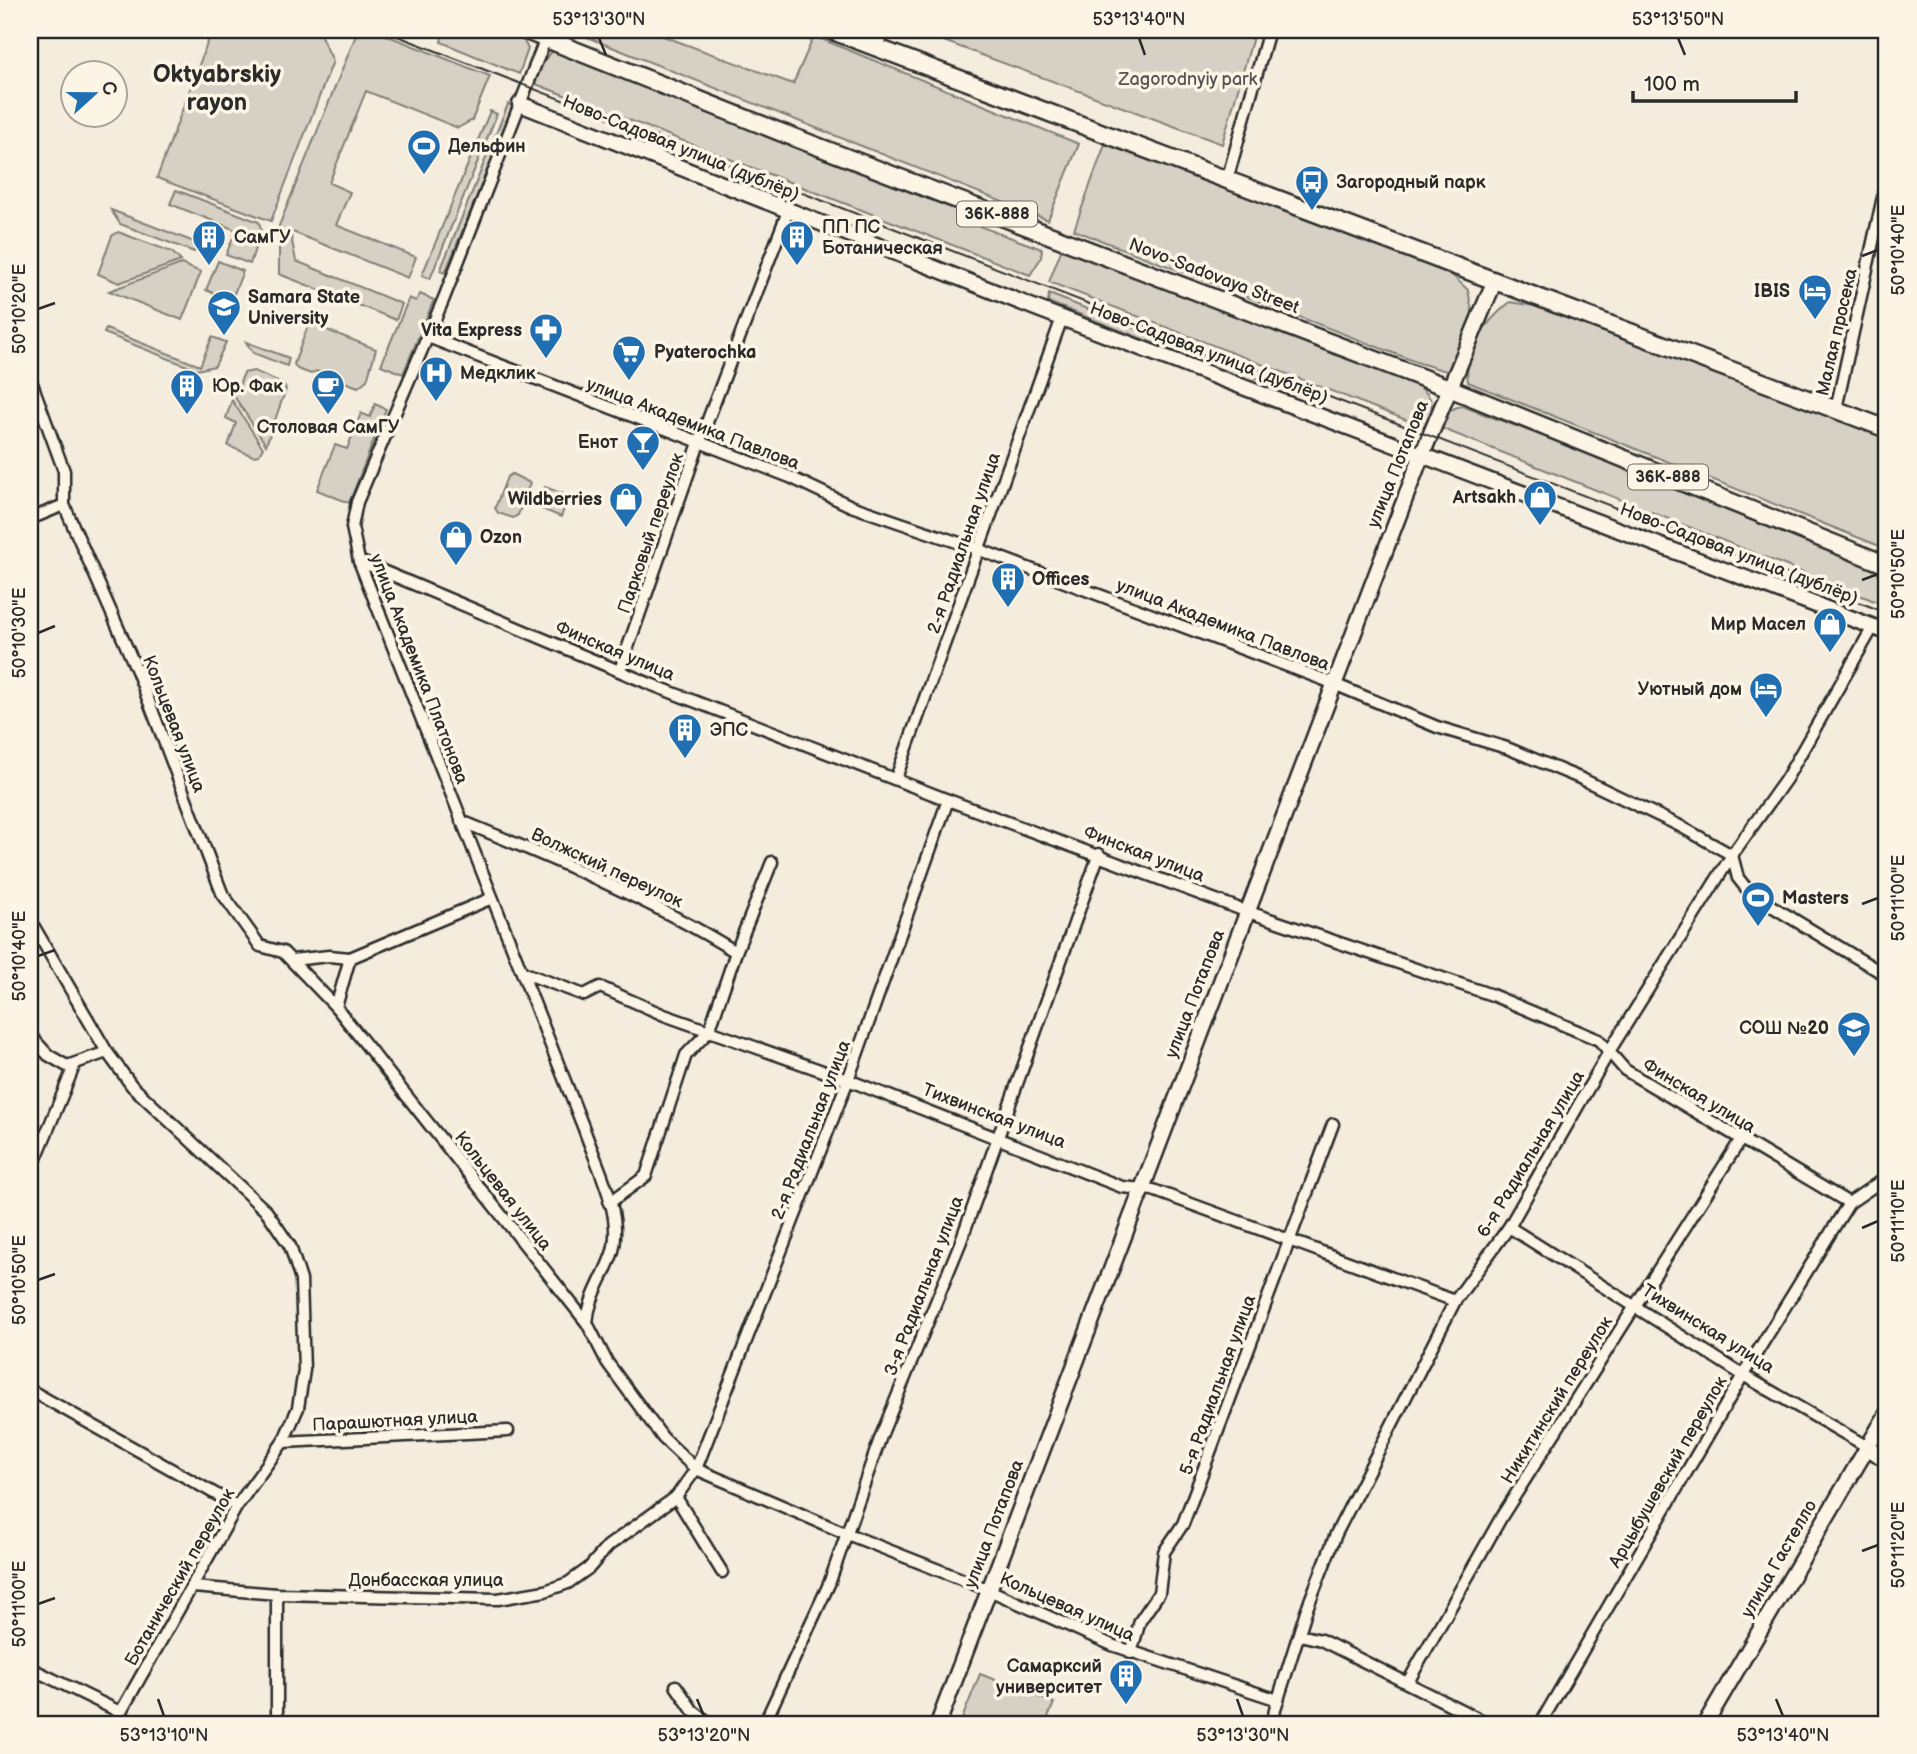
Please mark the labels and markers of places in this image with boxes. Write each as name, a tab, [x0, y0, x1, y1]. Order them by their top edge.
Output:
sports icon: Дельфин	[405, 127, 443, 176]
place label: Дельфин	[448, 136, 526, 157]
bus stop icon: Загородный парк	[1293, 163, 1331, 212]
place label: Загородный парк	[1336, 172, 1486, 193]
place label: ПП ПС Ботаническая	[822, 217, 943, 259]
building icon: СамГУ	[190, 218, 228, 267]
building icon: ПП ПС Ботаническая	[778, 218, 816, 267]
place label: СамГУ	[234, 227, 291, 248]
hotel icon: IBIS	[1796, 272, 1834, 321]
place label: IBIS	[1754, 281, 1790, 302]
place label: Samara State University	[248, 287, 360, 329]
school or university icon: Samara State University	[205, 288, 243, 337]
pharmacy icon: Vita Express	[527, 311, 565, 360]
place label: Vita Express	[421, 320, 522, 341]
supermarket icon: Pyaterochka	[610, 333, 648, 382]
place label: Pyaterochka	[654, 342, 756, 363]
hospital icon: Медклик	[417, 354, 455, 403]
place label: Медклик	[460, 363, 536, 384]
building icon: Юр. Фак	[168, 367, 206, 416]
cafe icon: Столовая СамГУ	[309, 367, 347, 416]
place label: Юр. Фак	[212, 376, 283, 397]
place label: Столовая СамГУ	[257, 417, 400, 438]
bar icon: Енот	[624, 423, 662, 472]
place label: Енот	[578, 432, 618, 453]
shop icon: Аrtsakh	[1521, 478, 1559, 527]
shop icon: Wildberries	[607, 480, 645, 529]
place label: Аrtsakh	[1452, 487, 1516, 508]
place label: Wildberries	[508, 489, 602, 510]
shop icon: Ozon	[437, 518, 475, 567]
place label: Ozon	[480, 527, 522, 548]
building icon: Offices	[989, 560, 1027, 609]
place label: Offices	[1032, 569, 1090, 590]
shop icon: Мир Масел	[1811, 605, 1849, 654]
place label: Мир Масел	[1710, 614, 1806, 635]
hotel icon: Уютный дом	[1747, 670, 1785, 719]
place label: Уютный дом	[1638, 679, 1742, 700]
building icon: ЭПС	[666, 711, 704, 760]
place label: ЭПС	[710, 720, 748, 741]
sports icon: Masters	[1739, 879, 1777, 928]
place label: Masters	[1782, 888, 1849, 909]
school or university icon: СОШ №20	[1835, 1009, 1873, 1058]
place label: СОШ №20	[1739, 1018, 1829, 1039]
place label: Самарксий университет	[996, 1656, 1102, 1698]
building icon: Самарксий университет	[1107, 1657, 1145, 1706]

